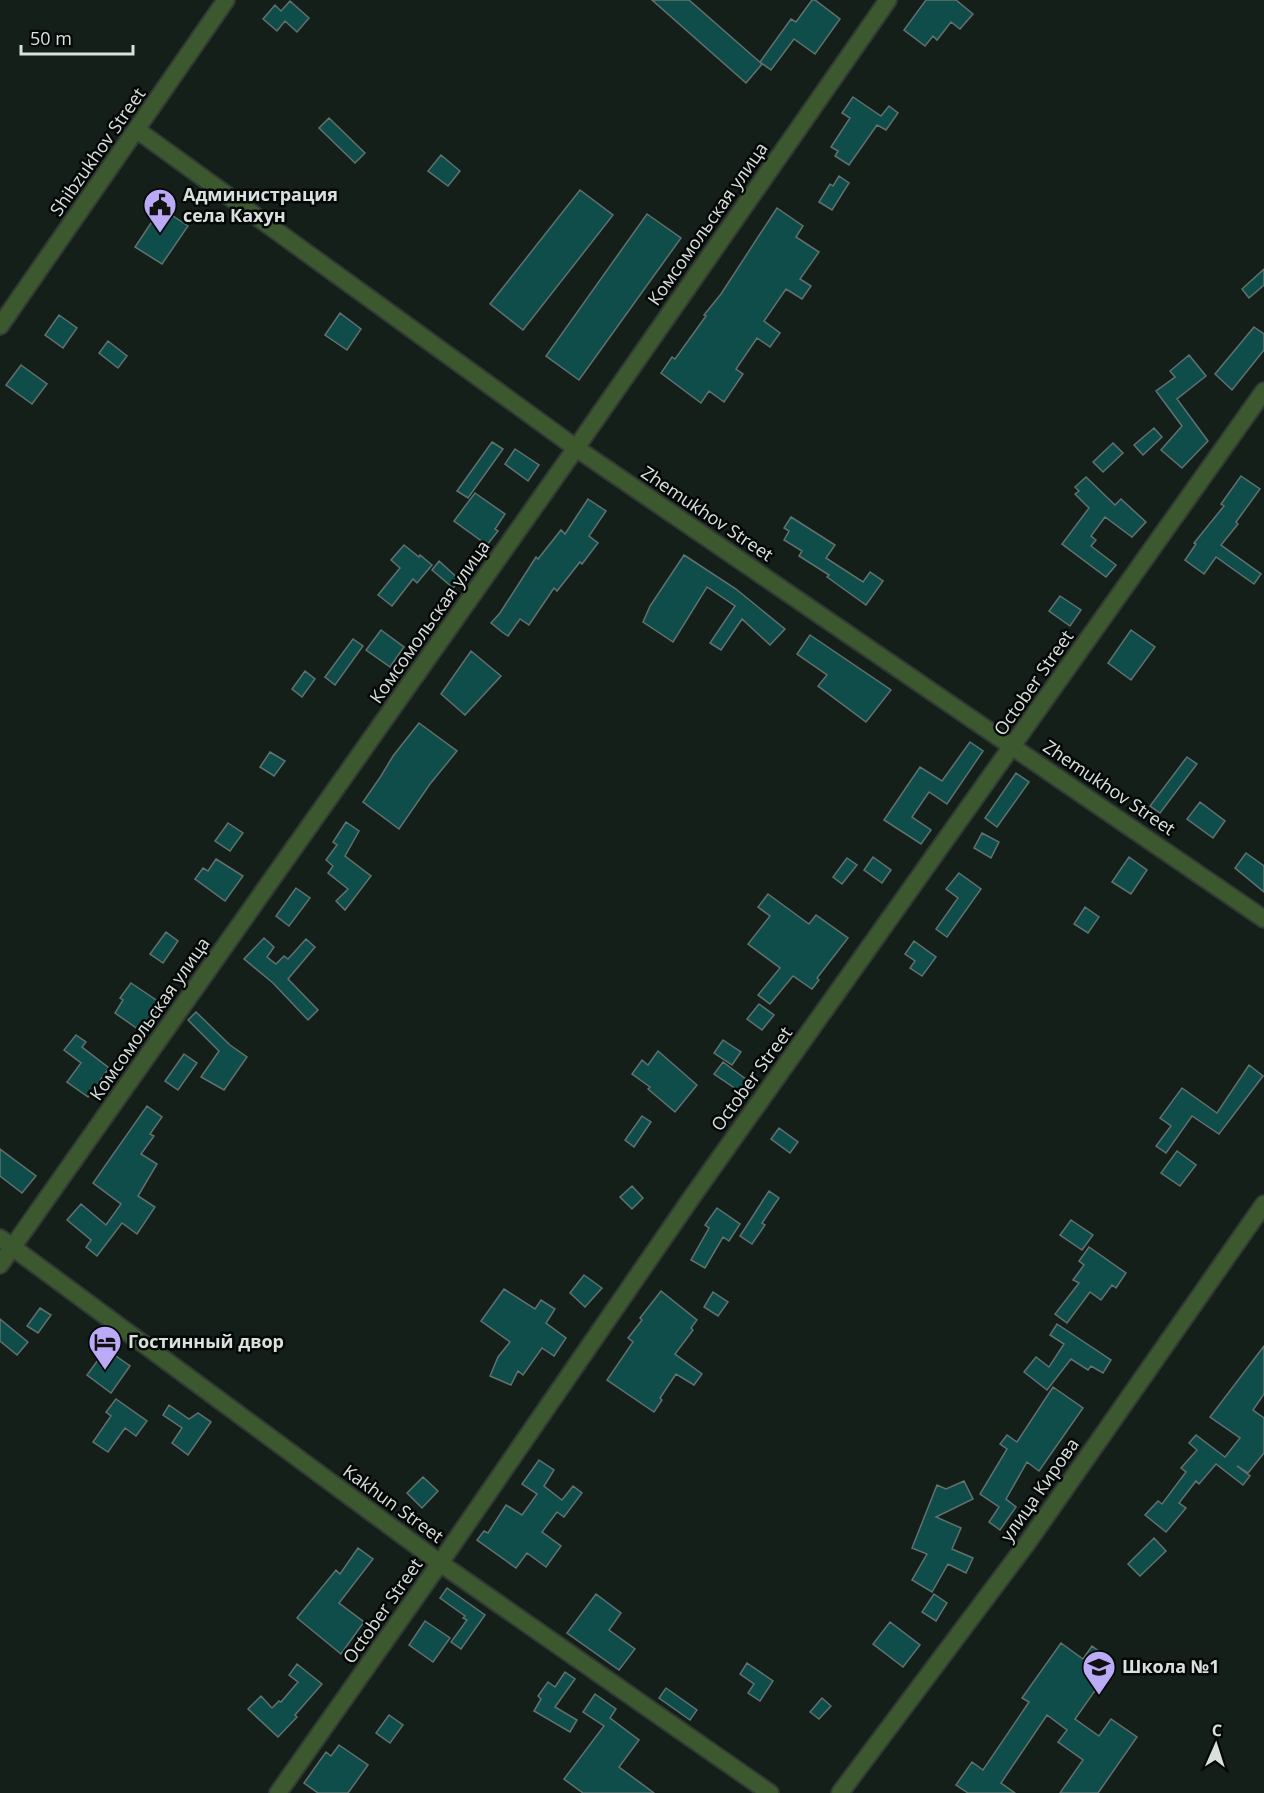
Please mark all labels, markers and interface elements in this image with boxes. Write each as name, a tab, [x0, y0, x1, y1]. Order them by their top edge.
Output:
scale bar	[21, 18, 134, 56]
text: 50 m	[30, 26, 72, 50]
street label: Shibzukhov Street	[44, 83, 150, 220]
street label: Комсомольская улица	[642, 137, 773, 310]
place label: Администрация села Кахун	[183, 182, 338, 227]
public building icon: Администрация села Кахун	[142, 187, 178, 234]
street label: Zhemukhov Street	[637, 460, 778, 566]
street label: Комсомольская улица	[364, 535, 495, 708]
street label: October Street	[988, 625, 1078, 740]
street label: Zhemukhov Street	[1039, 734, 1180, 840]
street label: Комсомольская улица	[84, 932, 215, 1105]
street label: October Street	[705, 1021, 797, 1135]
hotel icon: Гостинный двор	[87, 1324, 123, 1371]
place label: Гостинный двор	[128, 1329, 284, 1353]
street label: улица Кирова	[995, 1433, 1084, 1546]
street label: Kakhun Street	[339, 1459, 449, 1548]
street label: October Street	[337, 1553, 427, 1668]
school or university icon: Школа №1	[1081, 1649, 1117, 1696]
place label: Школа №1	[1122, 1654, 1220, 1678]
north arrow	[1186, 1715, 1246, 1775]
text: С	[1211, 1719, 1222, 1741]

